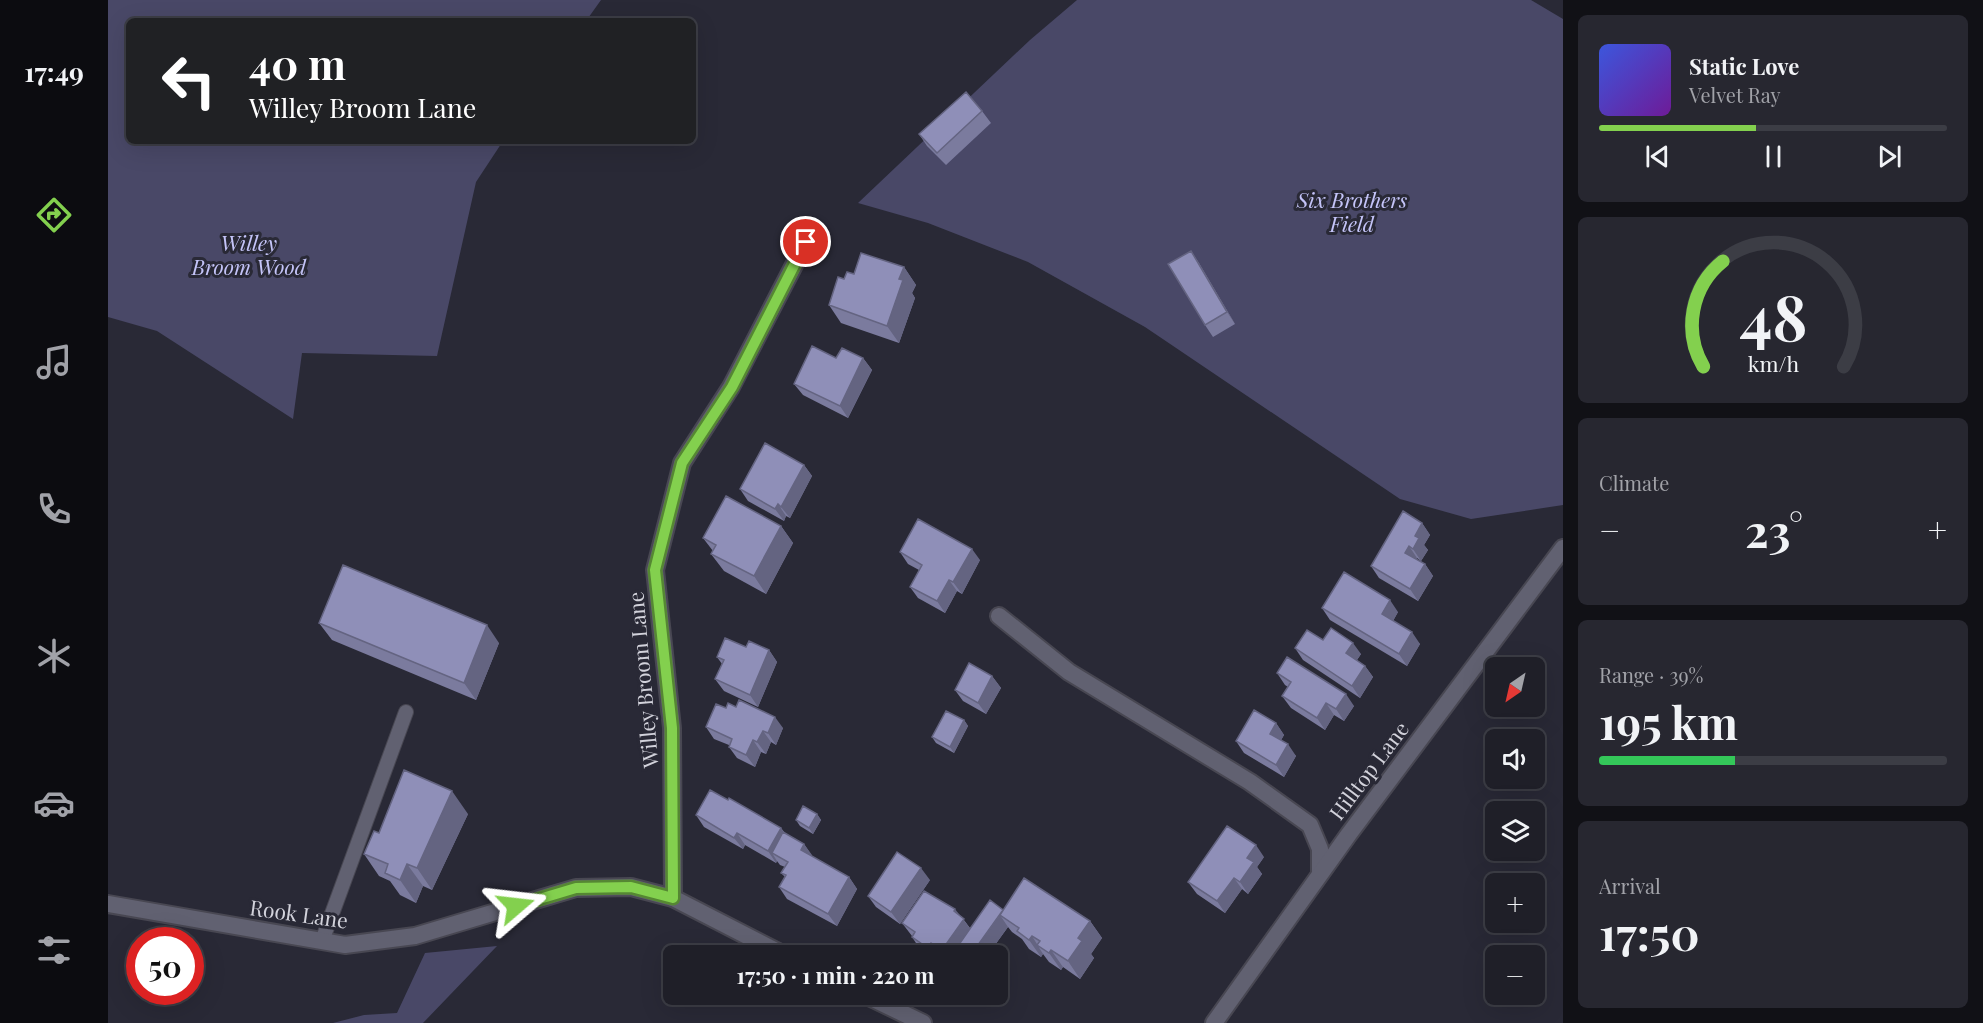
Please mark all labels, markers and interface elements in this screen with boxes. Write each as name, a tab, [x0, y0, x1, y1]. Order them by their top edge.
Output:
text: 40 m	[249, 35, 346, 91]
icon: left	[150, 42, 228, 120]
text: Static Love	[1689, 51, 1799, 81]
text: 17:49	[24, 53, 84, 89]
text: Velvet Ray	[1689, 81, 1781, 108]
text: Willey Broom Lane	[249, 89, 476, 125]
icon: previous	[1641, 140, 1674, 173]
icon: pause	[1757, 140, 1790, 173]
icon: next	[1873, 140, 1906, 173]
park label: Six Brothers Field	[1296, 185, 1407, 237]
icon: directions	[33, 194, 75, 236]
pin	[780, 216, 831, 267]
icon: arrive	[789, 225, 822, 258]
park label: Willey Broom Wood	[191, 228, 307, 280]
text: 48	[1739, 273, 1807, 357]
icon: music	[33, 341, 75, 383]
text: km/h	[1747, 349, 1799, 377]
text: Climate	[1599, 469, 1669, 496]
icon: phone	[33, 488, 75, 530]
text: 23°	[1745, 499, 1803, 559]
text: −	[1599, 507, 1620, 551]
text: +	[1928, 507, 1947, 551]
street label: Willey Broom Lane	[620, 591, 664, 770]
icon: climate	[33, 635, 75, 677]
north arrow	[1485, 657, 1545, 717]
map controls	[1485, 657, 1545, 1005]
text: Range · 39%	[1599, 661, 1703, 688]
text: 195 km	[1599, 691, 1738, 751]
street label: Hilltop Lane	[1322, 715, 1414, 825]
button: sound	[1485, 729, 1545, 789]
icon: car	[33, 782, 75, 824]
button: layers	[1485, 801, 1545, 861]
text: Arrival	[1599, 872, 1661, 899]
button: +	[1485, 873, 1545, 933]
position arrow	[484, 874, 548, 938]
street label: Rook Lane	[248, 892, 350, 934]
text: 17:50	[1599, 902, 1699, 962]
speed limit sign: 50	[126, 927, 204, 1005]
icon: filters	[33, 929, 75, 971]
button: −	[1485, 945, 1545, 1005]
text: 17:50 · 1 min · 220 m	[737, 960, 934, 990]

